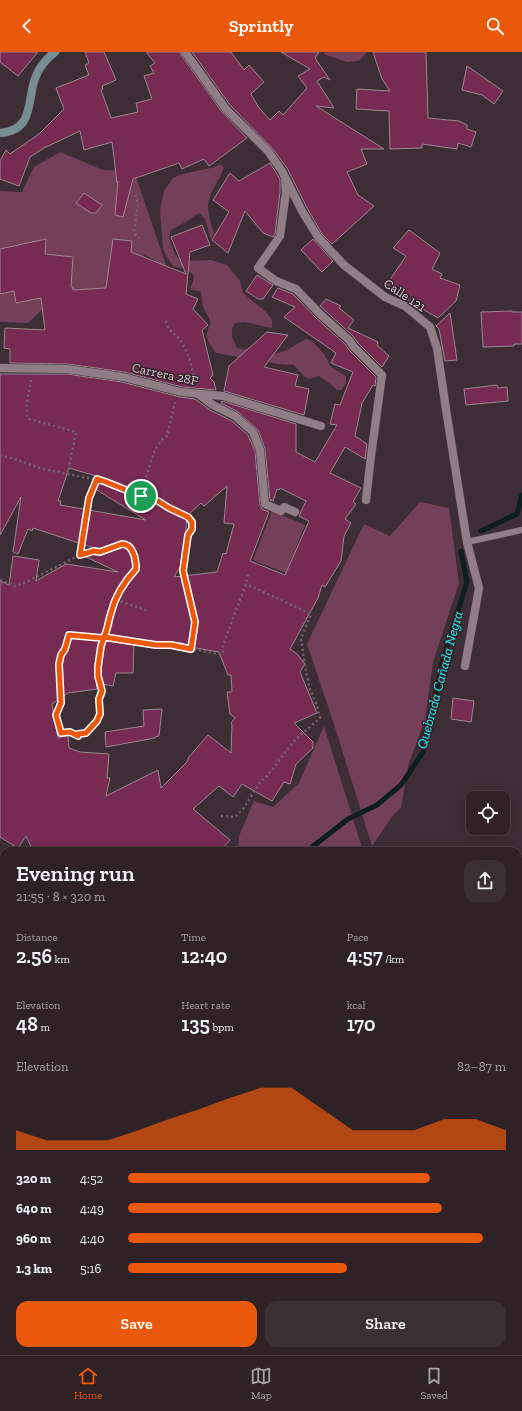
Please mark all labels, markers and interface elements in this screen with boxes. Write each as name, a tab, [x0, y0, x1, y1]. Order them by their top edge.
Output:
icon: back	[16, 15, 38, 37]
text: Sprintly	[229, 15, 293, 37]
icon: search	[484, 15, 506, 37]
street label: Calle 121	[381, 276, 429, 314]
street label: Carrera 28F	[131, 360, 199, 388]
pin	[124, 479, 158, 513]
icon: arrive	[130, 485, 152, 507]
water label: Quebrada Cañada Negra	[413, 609, 467, 751]
map controls	[466, 791, 510, 835]
button: locate	[466, 791, 510, 835]
text: Evening run	[16, 860, 135, 887]
button: share	[464, 860, 506, 902]
text: 21:55 · 8 × 320 m	[16, 889, 105, 904]
text: Distance	[16, 931, 58, 944]
text: Time	[181, 931, 206, 944]
text: Pace	[347, 931, 368, 944]
text: 2.56	[16, 944, 52, 968]
text: 12:40	[181, 944, 227, 968]
text: 4:57	[347, 944, 383, 968]
text: km	[52, 953, 70, 966]
text: /km	[383, 953, 404, 966]
text: Elevation	[16, 999, 60, 1012]
text: Heart rate	[181, 999, 230, 1012]
text: kcal	[347, 999, 366, 1012]
text: 48	[16, 1012, 38, 1036]
text: 135	[181, 1012, 210, 1036]
text: 170	[347, 1012, 375, 1036]
text: m	[38, 1021, 50, 1034]
text: bpm	[210, 1021, 234, 1034]
text: Elevation	[16, 1059, 68, 1074]
text: 82–87 m	[457, 1059, 506, 1074]
text: 320 m	[16, 1171, 51, 1186]
text: 4:52	[80, 1171, 103, 1186]
text: 640 m	[16, 1201, 52, 1216]
text: 4:49	[80, 1201, 104, 1216]
text: 960 m	[16, 1231, 51, 1246]
text: 4:40	[80, 1231, 104, 1246]
text: 1.3 km	[16, 1261, 52, 1276]
text: 5:16	[80, 1261, 101, 1276]
button: Save	[16, 1301, 257, 1347]
button: Share	[265, 1301, 506, 1347]
tab: Home	[74, 1365, 102, 1402]
tab: Map	[250, 1365, 272, 1402]
tab: Saved	[420, 1365, 448, 1402]

